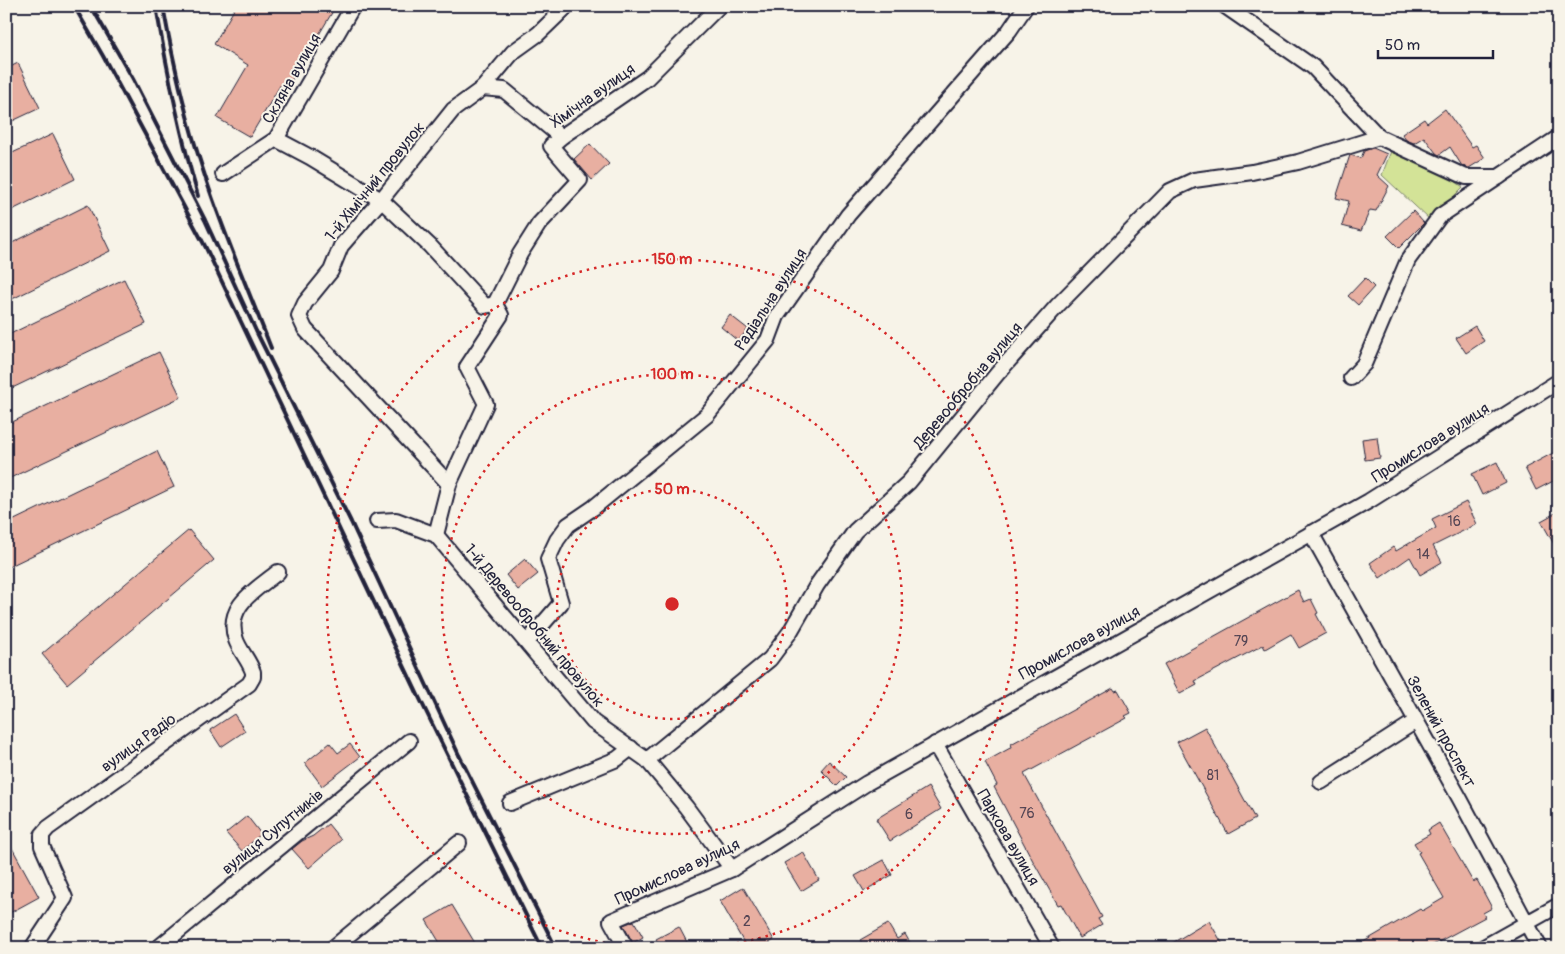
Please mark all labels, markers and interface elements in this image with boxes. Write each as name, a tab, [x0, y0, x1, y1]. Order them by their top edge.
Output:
scale bar	[1378, 28, 1492, 60]
street label: Скляна вулиця	[258, 30, 326, 127]
text: 50 m	[1385, 36, 1420, 55]
street label: Хімічна вулиця	[546, 59, 639, 133]
street label: 1-й Хімічний провулок	[321, 118, 429, 245]
street label: Радіальна вулиця	[730, 245, 811, 354]
text: 150 m	[652, 250, 692, 269]
street label: Деревообробна вулиця	[908, 318, 1027, 454]
text: 100 m	[651, 365, 693, 384]
street label: Промислова вулиця	[1368, 399, 1493, 487]
text: 50 m	[655, 480, 689, 499]
house number: 16	[1447, 513, 1461, 530]
street label: 1-й Деревообробний провулок	[460, 540, 608, 711]
house number: 14	[1416, 546, 1430, 563]
centre of rings	[663, 595, 681, 613]
street label: Промислова вулиця	[1016, 601, 1143, 684]
house number: 79	[1234, 633, 1248, 650]
street label: Зелений проспект	[1402, 672, 1480, 791]
street label: вулиця Радіо	[97, 709, 180, 777]
house number: 81	[1207, 767, 1219, 784]
street label: вулиця Супутників	[218, 785, 328, 879]
street label: Паркова вулиця	[972, 786, 1044, 889]
house number: 76	[1019, 805, 1035, 822]
house number: 6	[905, 806, 913, 823]
street label: Промислова вулиця	[612, 834, 743, 910]
house number: 2	[743, 913, 751, 930]

